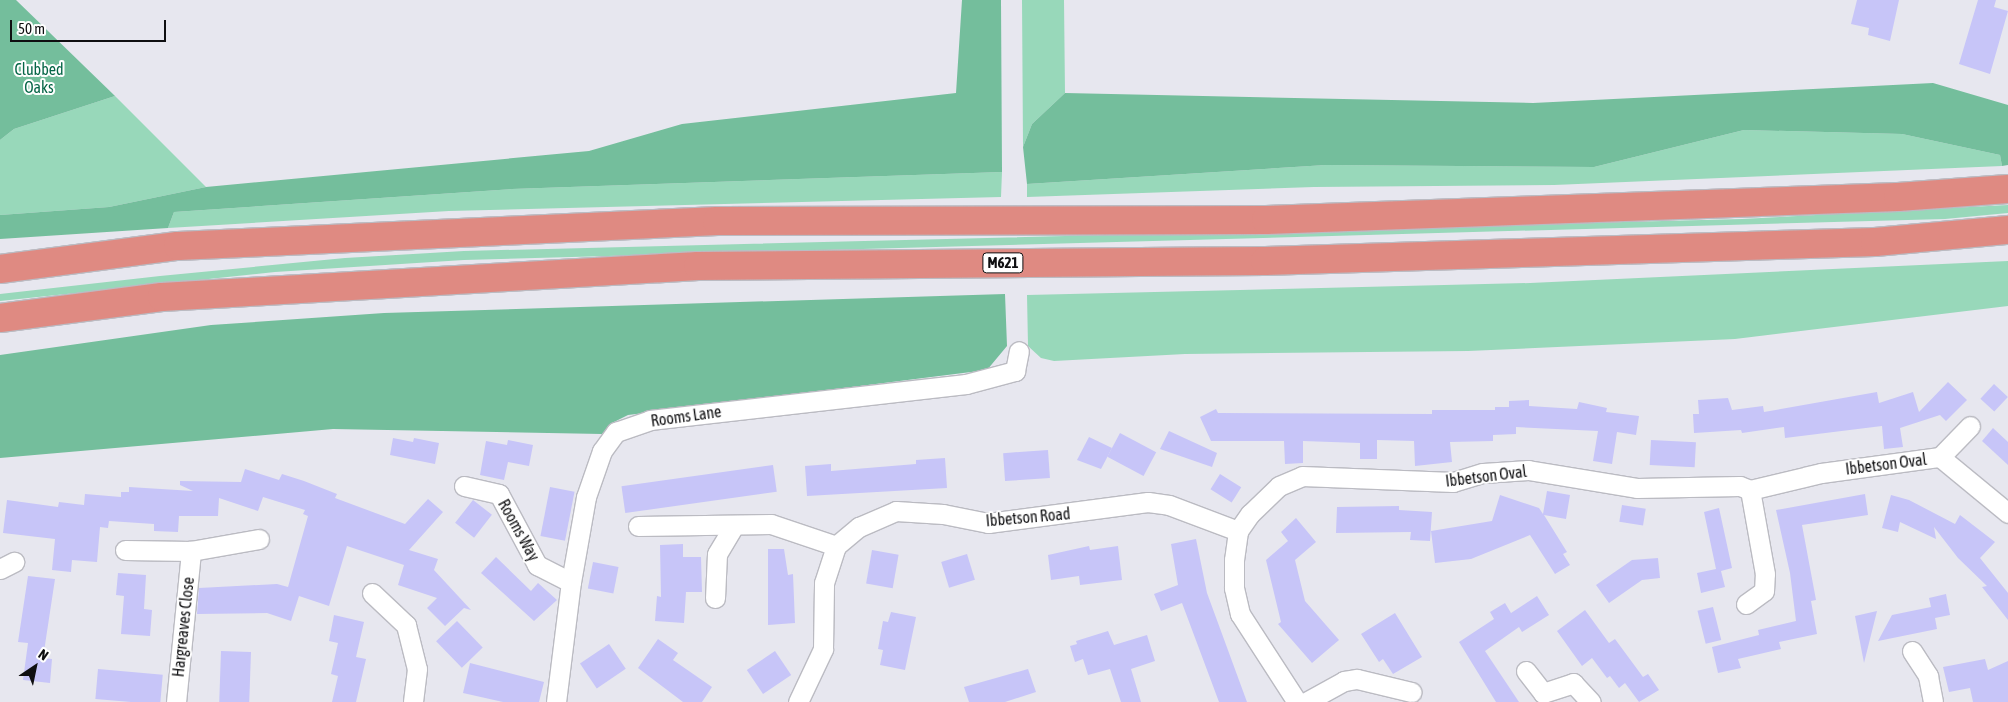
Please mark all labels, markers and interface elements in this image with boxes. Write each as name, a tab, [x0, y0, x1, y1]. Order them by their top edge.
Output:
scale bar	[12, 10, 169, 42]
text: 50 m	[18, 20, 45, 37]
park label: Clubbed Oaks	[14, 59, 64, 97]
road number: M621	[982, 250, 1024, 276]
street label: Rooms Lane	[649, 402, 723, 430]
street label: Ibbetson Oval	[1844, 449, 1928, 479]
street label: Ibbetson Oval	[1444, 461, 1528, 491]
street label: Rooms Way	[494, 496, 544, 564]
street label: Ibbetson Road	[985, 504, 1071, 530]
street label: Hargreaves Close	[168, 576, 198, 678]
north arrow	[10, 642, 60, 692]
text: N	[35, 646, 51, 664]

